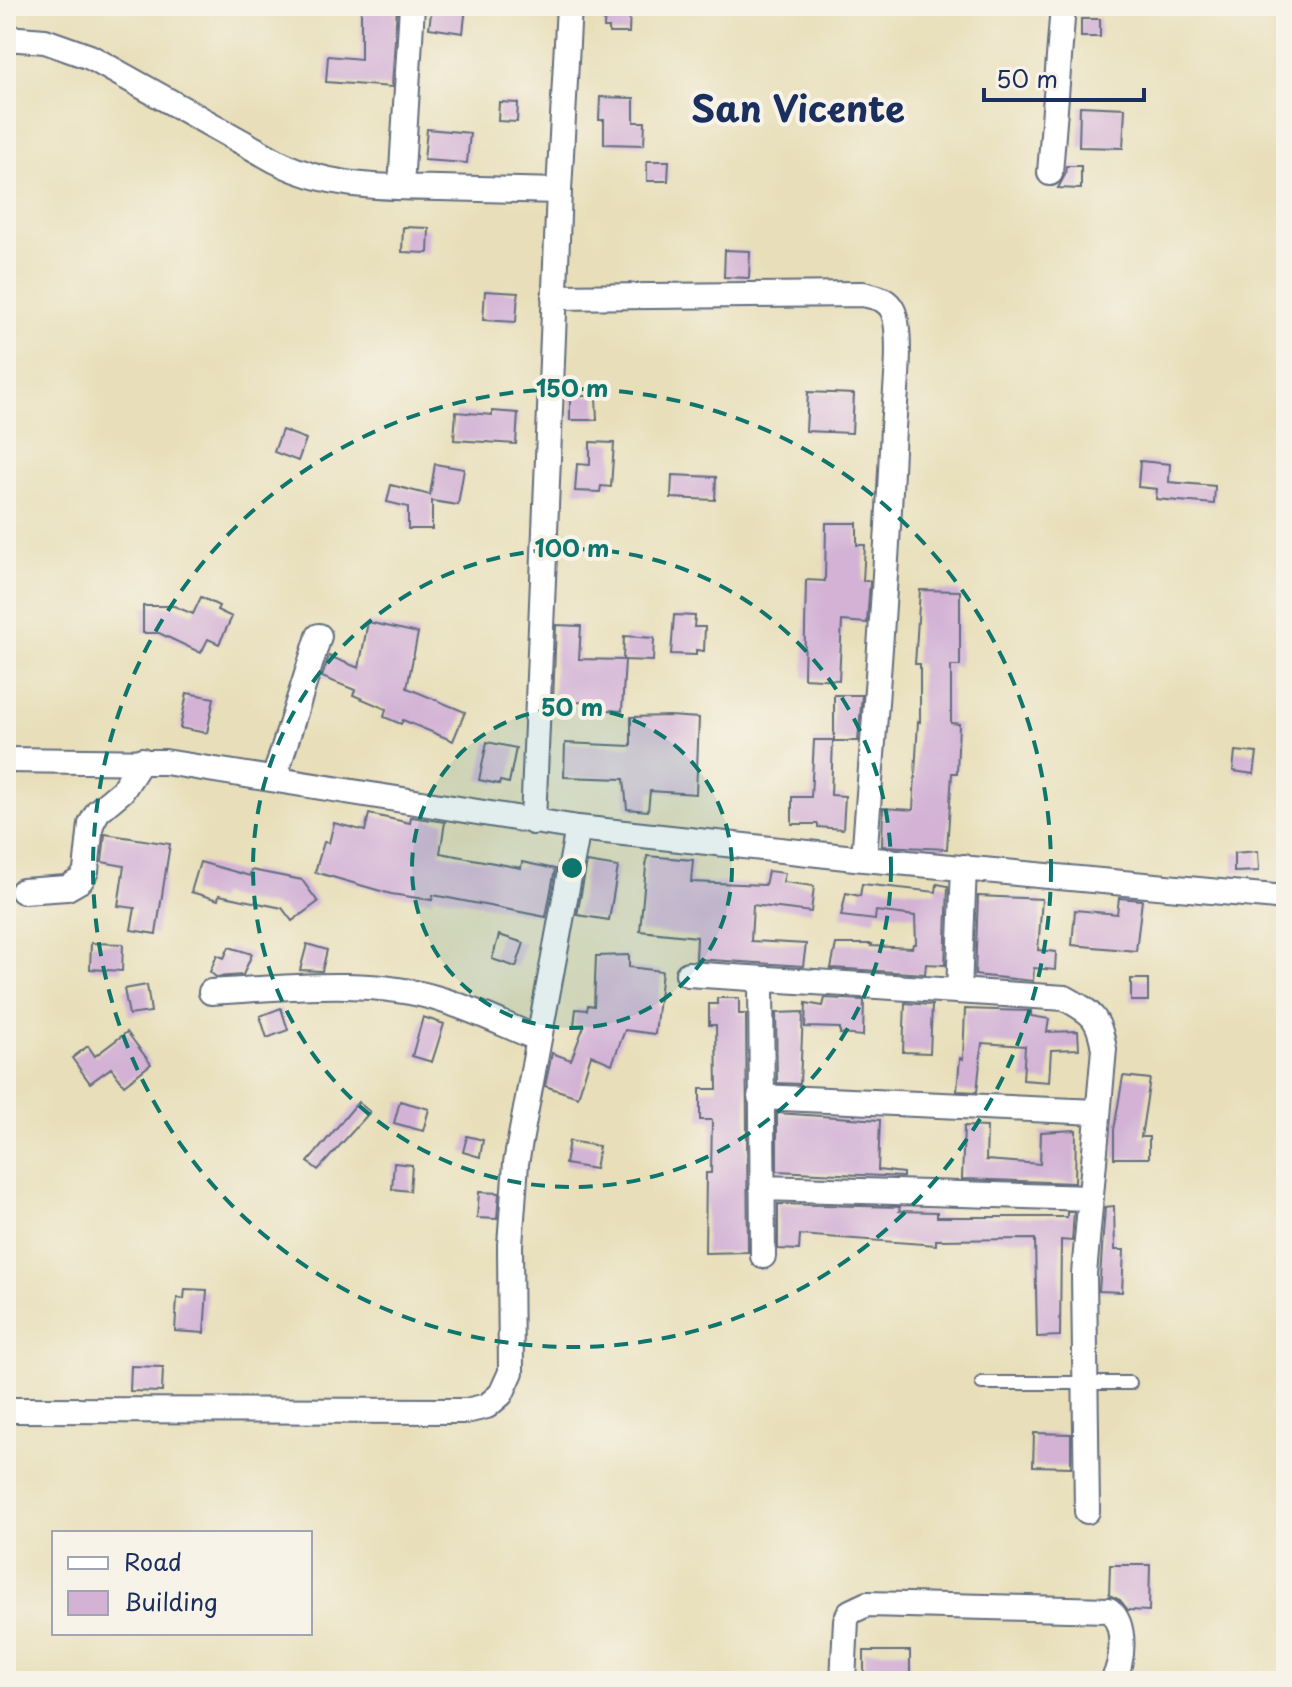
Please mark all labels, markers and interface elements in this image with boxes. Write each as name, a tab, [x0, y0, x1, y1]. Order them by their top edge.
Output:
scale bar	[984, 52, 1144, 102]
text: 50 m	[996, 60, 1058, 96]
district label: San Vicente	[691, 80, 905, 134]
text: 150 m	[536, 369, 608, 405]
text: 100 m	[535, 529, 609, 565]
text: 50 m	[541, 688, 603, 724]
centre of rings	[558, 854, 586, 882]
legend	[52, 1531, 312, 1635]
text: Road	[124, 1543, 182, 1579]
text: Building	[124, 1583, 218, 1619]

